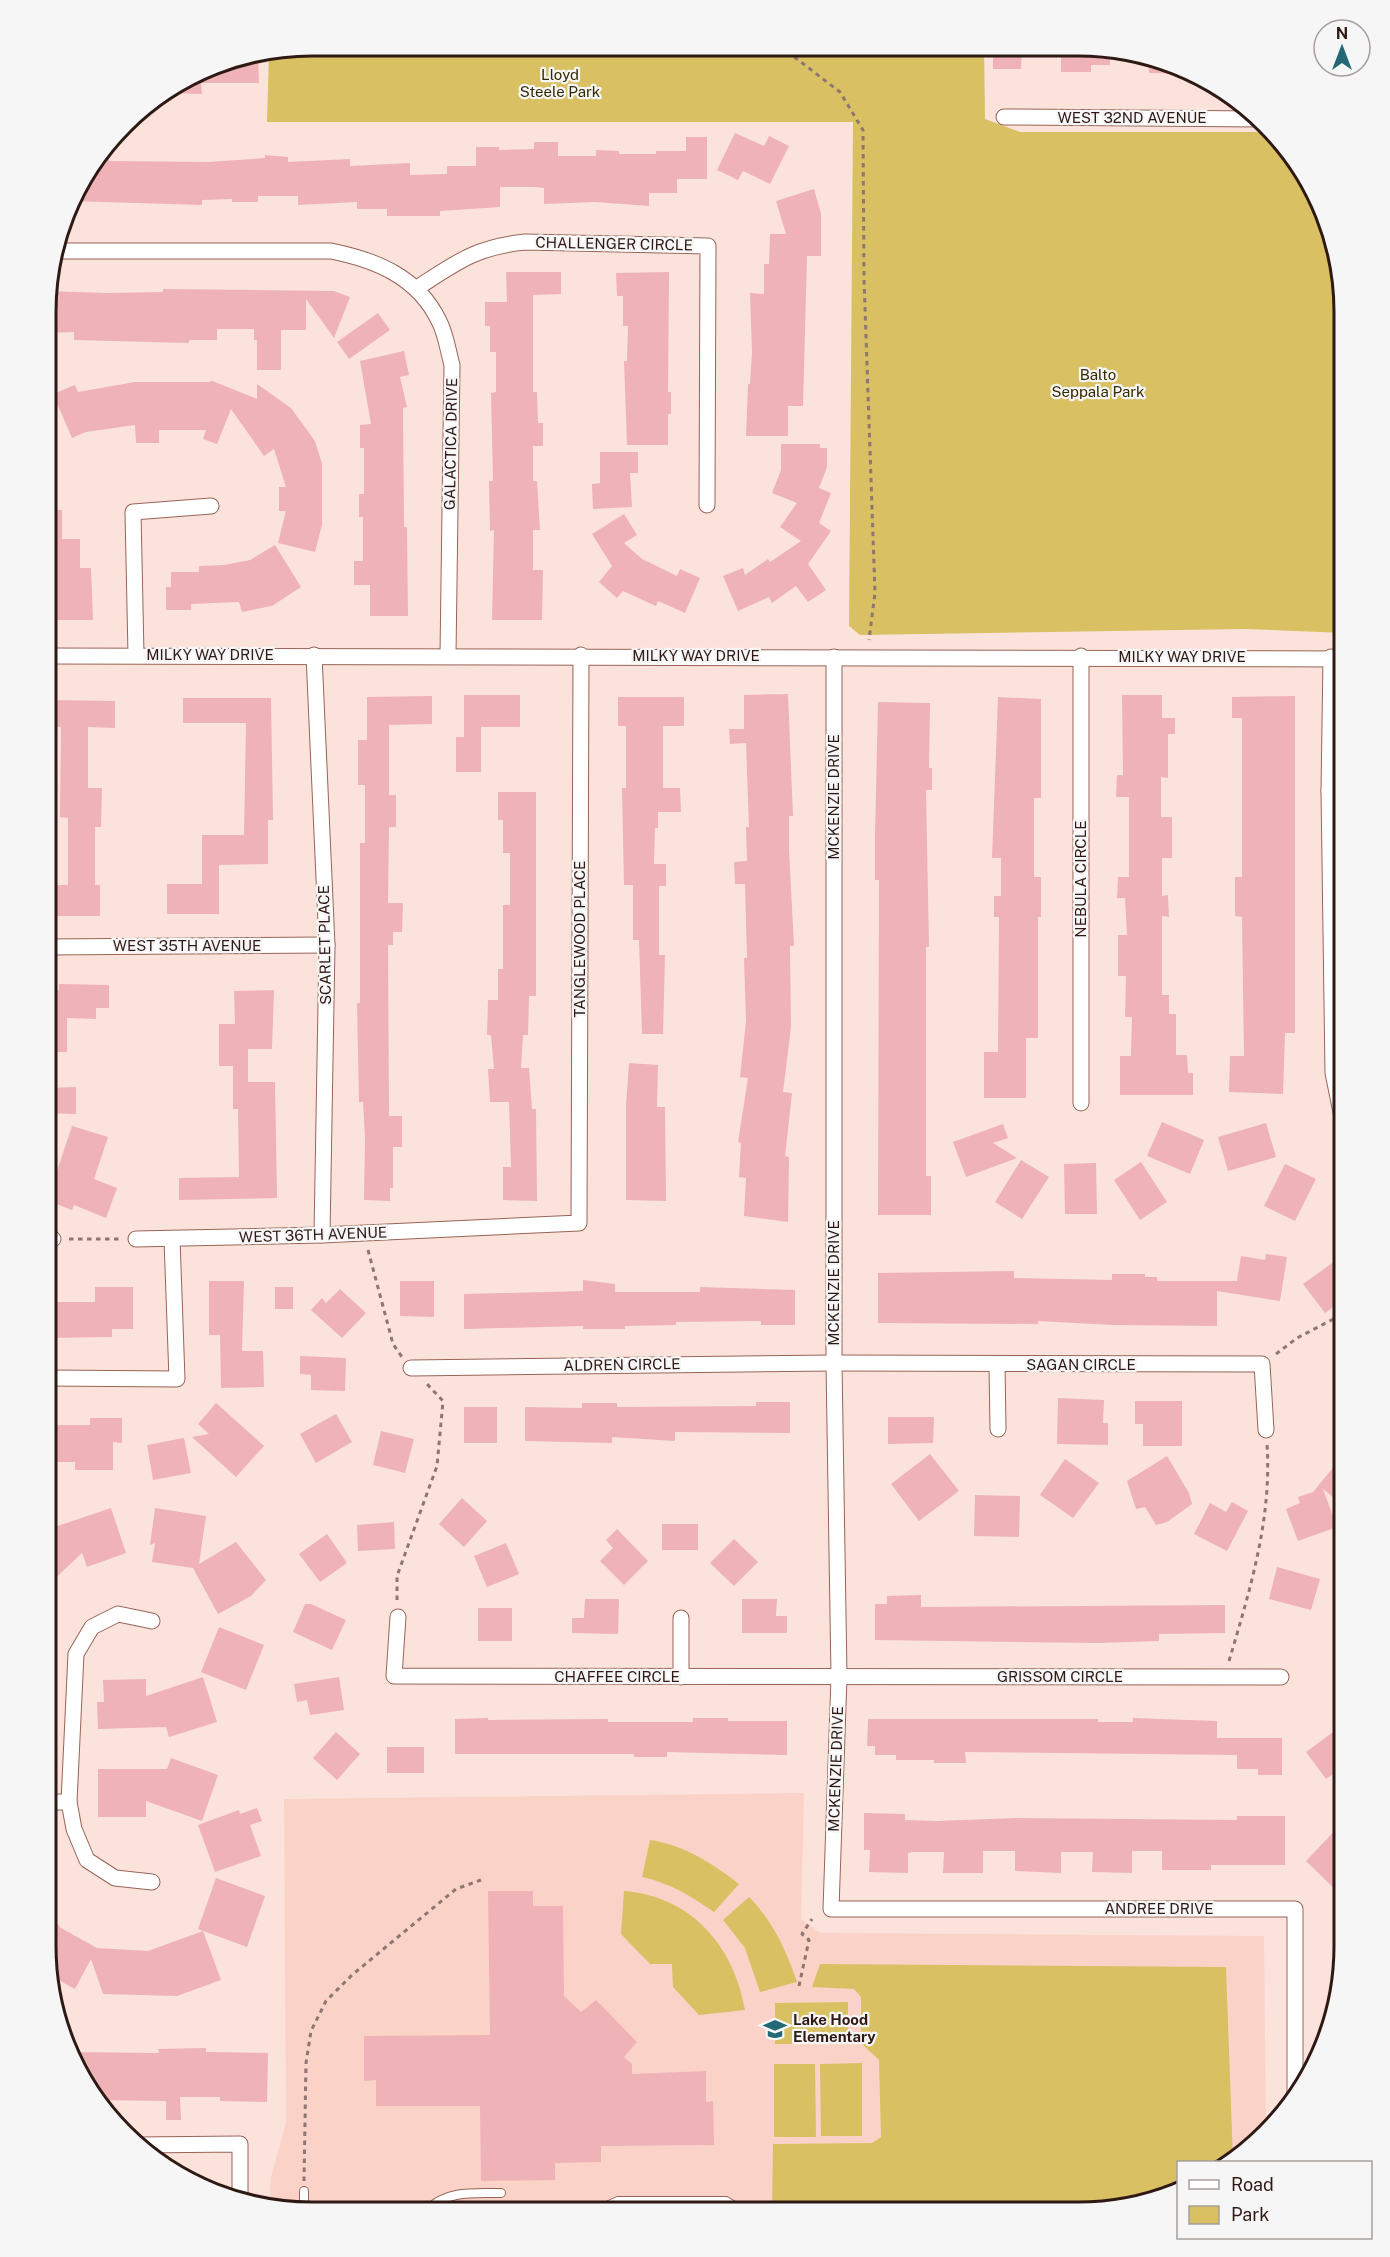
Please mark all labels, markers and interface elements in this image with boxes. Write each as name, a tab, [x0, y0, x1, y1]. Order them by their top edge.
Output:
north arrow	[1312, 18, 1372, 78]
text: N	[1336, 24, 1348, 43]
park label: Lloyd Steele Park	[520, 66, 600, 100]
street label: WEST 32ND AVENUE	[1057, 109, 1207, 126]
street label: CHALLENGER CIRCLE	[535, 234, 693, 253]
park label: Balto Seppala Park	[1051, 366, 1145, 400]
street label: GALACTICA DRIVE	[441, 378, 460, 510]
street label: MILKY WAY DRIVE	[146, 646, 274, 663]
street label: MILKY WAY DRIVE	[632, 647, 760, 664]
street label: MILKY WAY DRIVE	[1118, 648, 1246, 665]
street label: MCKENZIE DRIVE	[825, 734, 842, 860]
street label: NEBULA CIRCLE	[1072, 820, 1089, 938]
street label: TANGLEWOOD PLACE	[571, 861, 588, 1017]
street label: SCARLET PLACE	[315, 885, 334, 1005]
street label: WEST 35TH AVENUE	[113, 937, 261, 954]
street label: MCKENZIE DRIVE	[825, 1220, 842, 1346]
street label: WEST 36TH AVENUE	[239, 1223, 387, 1246]
street label: ALDREN CIRCLE	[563, 1355, 681, 1374]
street label: SAGAN CIRCLE	[1026, 1356, 1136, 1373]
street label: CHAFFEE CIRCLE	[554, 1668, 680, 1685]
street label: GRISSOM CIRCLE	[997, 1668, 1123, 1685]
street label: MCKENZIE DRIVE	[825, 1706, 846, 1832]
street label: ANDREE DRIVE	[1104, 1900, 1214, 1917]
place label: Lake Hood Elementary	[793, 2011, 876, 2045]
school or university icon: Lake Hood Elementary	[762, 2016, 788, 2042]
legend	[1177, 2161, 1372, 2239]
text: Road	[1231, 2174, 1274, 2195]
text: Park	[1231, 2204, 1269, 2225]

